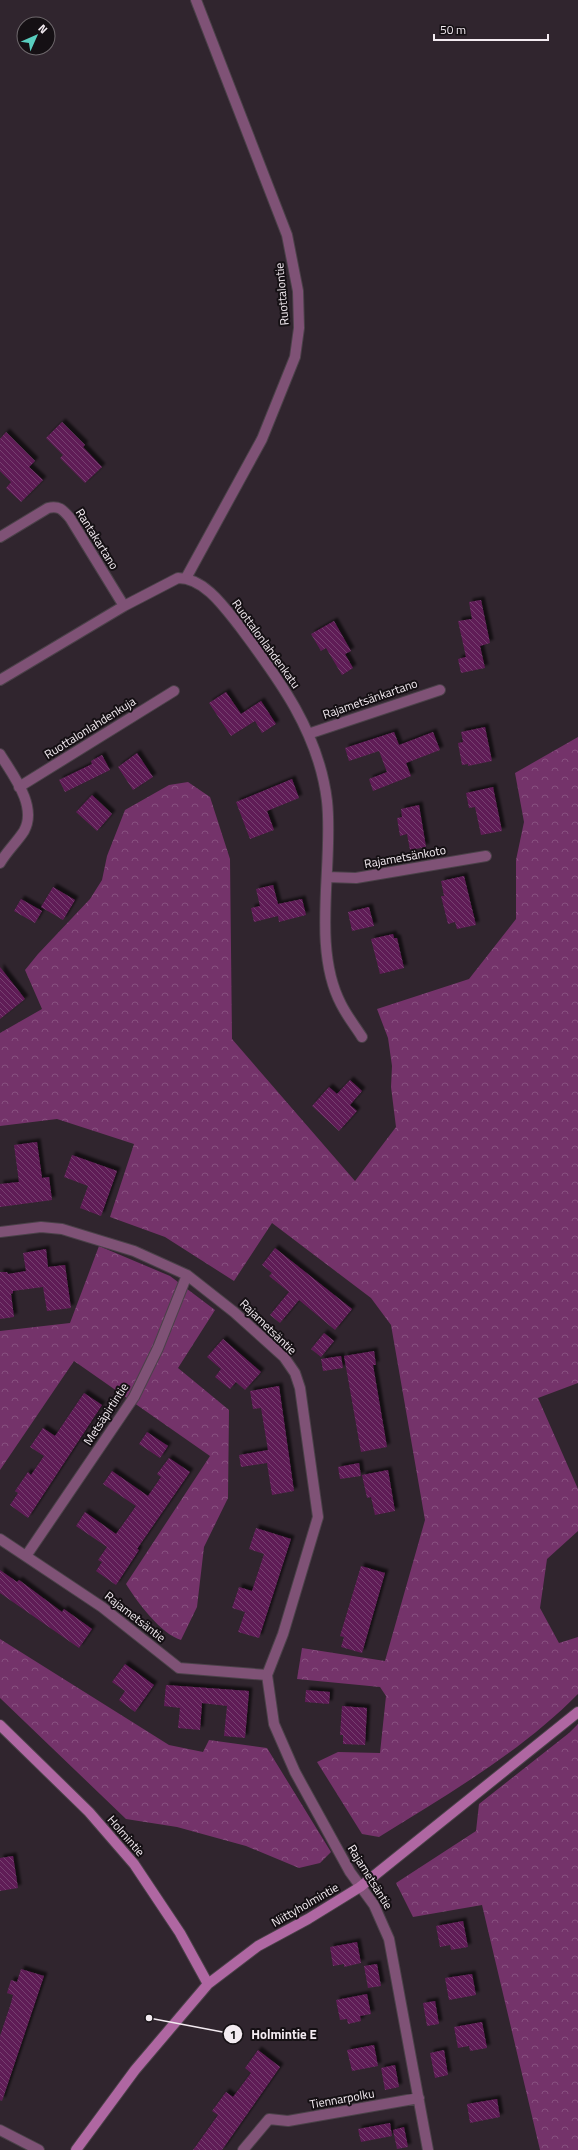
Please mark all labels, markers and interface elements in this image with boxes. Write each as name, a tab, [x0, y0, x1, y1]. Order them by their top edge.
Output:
north arrow	[16, 16, 56, 56]
scale bar	[434, 16, 548, 42]
text: 50 m	[440, 20, 466, 39]
text: N	[35, 21, 51, 37]
street label: Ruottalontie	[269, 262, 294, 326]
street label: Rantakartano	[71, 504, 124, 573]
street label: Ruottalonlahdenkatu	[227, 595, 305, 692]
street label: Rajametsänkartano	[320, 673, 420, 724]
street label: Ruottalonlahdenkuja	[40, 692, 139, 763]
street label: Rajametsänkoto	[363, 840, 447, 873]
street label: Rajametsäntie	[235, 1294, 301, 1359]
street label: Metsäpirtintie	[78, 1379, 133, 1449]
street label: Rajametsäntie	[101, 1587, 170, 1647]
street label: Holmintie	[103, 1811, 150, 1860]
street label: Rajametsäntie	[343, 1841, 398, 1913]
street label: Niittyholmintie	[267, 1878, 342, 1932]
callout: Holmintie E	[223, 2022, 324, 2047]
text: Holmintie E	[251, 2024, 317, 2044]
text: 1	[230, 2025, 236, 2044]
street label: Tiennarpolku	[308, 2083, 376, 2114]

